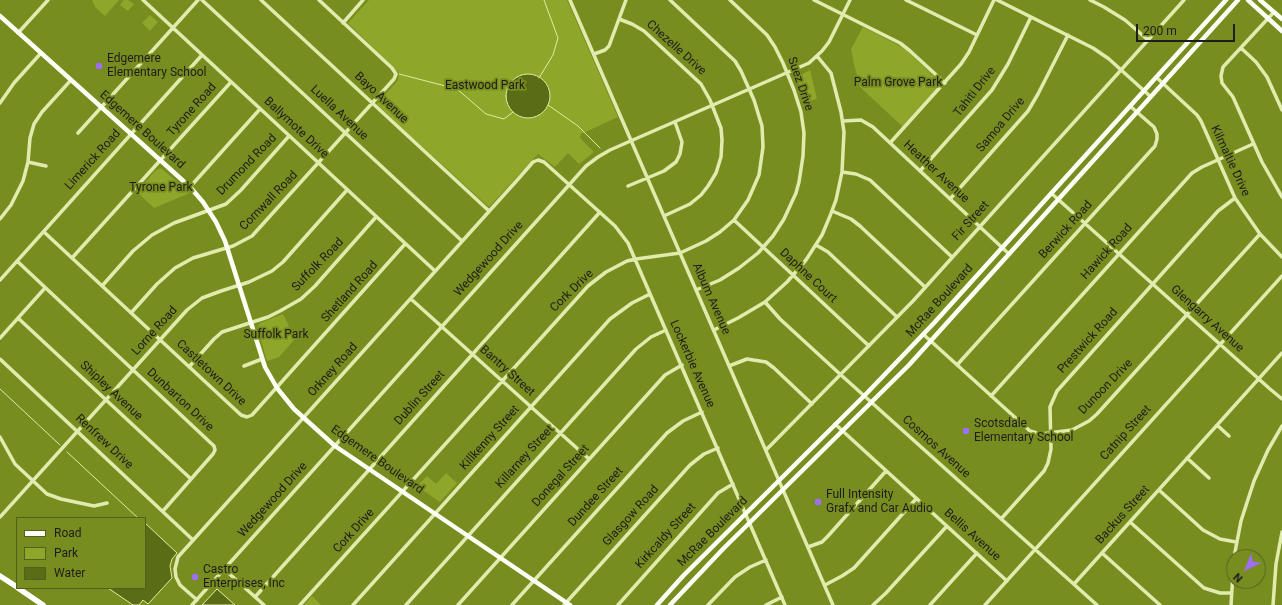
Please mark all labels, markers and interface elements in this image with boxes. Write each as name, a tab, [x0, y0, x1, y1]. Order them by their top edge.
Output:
scale bar	[1138, 16, 1237, 42]
street label: Chezelle Drive	[643, 18, 709, 78]
text: 200 m	[1143, 24, 1177, 38]
place label: Edgemere Elementary School	[107, 52, 207, 80]
street label: Suez Drive	[784, 55, 816, 113]
marker: Edgemere Elementary School	[94, 61, 104, 71]
street label: Tahiti Drive	[951, 64, 999, 120]
street label: Bayo Avenue	[351, 69, 411, 127]
park label: Palm Grove Park	[854, 76, 942, 90]
park label: Eastwood Park	[445, 79, 525, 93]
street label: Tyrone Road	[164, 80, 220, 140]
street label: Luella Avenue	[307, 83, 371, 143]
street label: Edgemere Boulevard	[96, 88, 188, 172]
street label: Ballymote Drive	[261, 94, 331, 162]
street label: Samoa Drive	[974, 95, 1028, 155]
street label: Kilmaltie Drive	[1207, 123, 1253, 199]
street label: Limerick Road	[62, 127, 124, 193]
street label: Drumond Road	[214, 131, 280, 199]
street label: Heather Avenue	[900, 138, 972, 206]
street label: Cornwall Road	[237, 168, 301, 234]
park label: Tyrone Park	[129, 181, 193, 195]
street label: Fir Street	[950, 198, 992, 244]
street label: Berwick Road	[1036, 198, 1096, 262]
street label: Wedgewood Drive	[451, 218, 527, 300]
street label: Hawick Road	[1078, 221, 1136, 283]
street label: Suffolk Road	[289, 235, 347, 295]
street label: Daphne Court	[776, 246, 840, 306]
street label: Shetland Road	[319, 258, 381, 326]
street label: Album Avenue	[689, 261, 733, 337]
street label: McRae Boulevard	[903, 262, 977, 340]
street label: Cork Drive	[547, 267, 597, 315]
street label: Glengarry Avenue	[1167, 282, 1247, 356]
street label: Lorne Road	[129, 304, 181, 358]
street label: Prestwick Road	[1055, 305, 1121, 377]
street label: Lockerbie Avenue	[666, 318, 718, 410]
park label: Suffolk Park	[243, 328, 309, 342]
street label: Castletown Drive	[173, 337, 249, 409]
street label: Orkney Road	[305, 340, 361, 400]
street label: Bantry Street	[477, 343, 537, 399]
street label: Dunoon Drive	[1076, 356, 1136, 418]
street label: Shipley Avenue	[77, 358, 145, 424]
street label: Dunbarton Drive	[144, 365, 216, 435]
street label: Dublin Street	[392, 368, 448, 428]
street label: Catnip Street	[1098, 402, 1154, 464]
street label: Killkenny Street	[457, 403, 523, 473]
street label: Renfrew Drive	[72, 412, 136, 472]
street label: Cosmos Avenue	[899, 413, 973, 481]
place label: Scotsdale Elementary School	[974, 417, 1074, 445]
street label: Killarney Street	[493, 422, 557, 492]
street label: Edgemere Boulevard	[328, 423, 426, 497]
marker: Scotsdale Elementary School	[961, 426, 971, 436]
street label: Donegal Street	[529, 442, 593, 510]
street label: Wedgewood Drive	[235, 459, 311, 541]
street label: Dundee Street	[565, 464, 627, 530]
street label: Glasgow Road	[600, 483, 662, 549]
street label: Backus Street	[1093, 483, 1153, 547]
place label: Full Intensity Grafx and Car Audio	[826, 488, 933, 516]
street label: McRae Boulevard	[675, 494, 751, 570]
marker: Full Intensity Grafx and Car Audio	[813, 497, 823, 507]
street label: Kirkcaldy Street	[633, 500, 699, 572]
street label: Cork Drive	[330, 506, 378, 556]
street label: Bellis Avenue	[941, 506, 1003, 564]
legend	[16, 517, 146, 589]
text: Road	[54, 526, 82, 540]
text: Park	[54, 546, 78, 560]
north arrow	[1226, 549, 1266, 589]
place label: Castro Enterprises, Inc	[203, 563, 285, 591]
text: Water	[54, 566, 85, 580]
text: N	[1231, 570, 1245, 585]
marker: Castro Enterprises, Inc	[190, 572, 200, 582]

